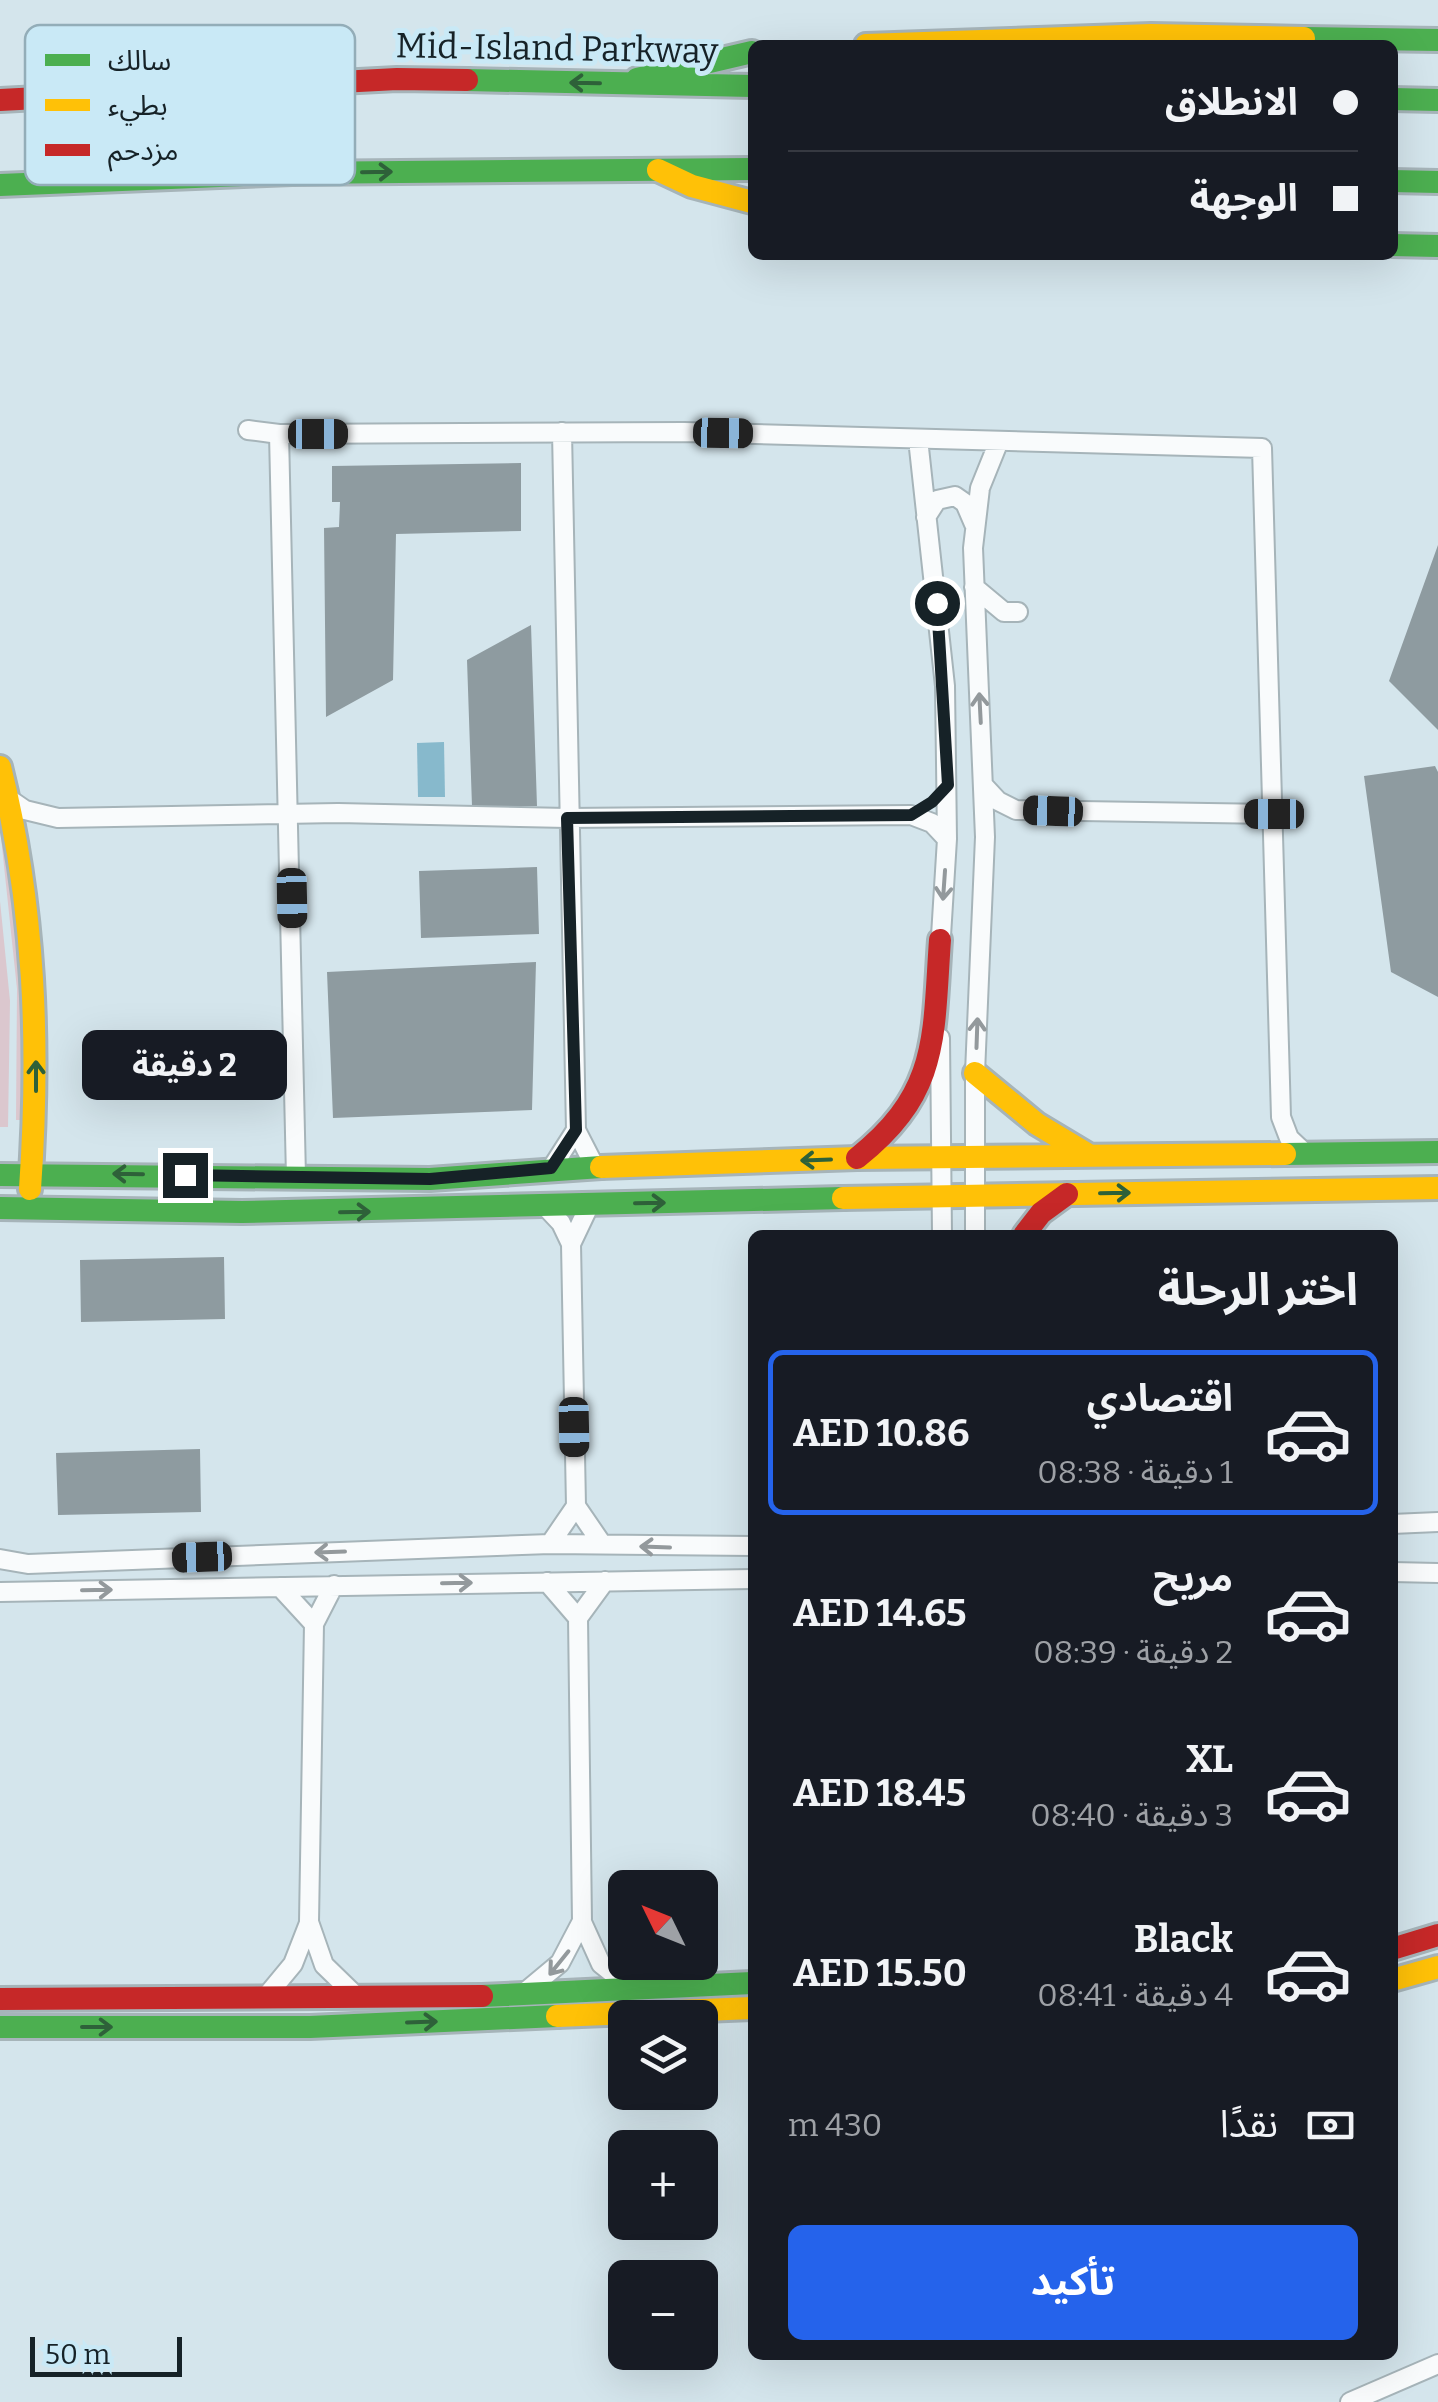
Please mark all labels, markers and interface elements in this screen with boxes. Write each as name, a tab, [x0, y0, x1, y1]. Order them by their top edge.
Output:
street label: Mid-Island Parkway	[395, 24, 719, 72]
legend	[25, 25, 355, 185]
text: سالك	[108, 44, 171, 77]
one-way arrow	[570, 73, 602, 92]
text: الانطلاق	[1165, 79, 1298, 125]
text: بطيء	[108, 89, 168, 126]
text: مزدحم	[108, 134, 179, 172]
one-way arrow	[360, 162, 393, 182]
text: الوجهة	[1190, 175, 1298, 221]
car	[693, 417, 753, 449]
car	[288, 419, 348, 449]
route start	[915, 581, 960, 626]
one-way arrow	[970, 692, 989, 724]
car	[1022, 795, 1084, 827]
car	[1244, 799, 1304, 829]
car	[276, 868, 308, 928]
one-way arrow	[934, 868, 953, 900]
one-way arrow	[968, 1017, 987, 1049]
callout: 2 دقيقة	[82, 1030, 288, 1100]
text: 2 دقيقة	[132, 1046, 237, 1084]
one-way arrow	[26, 1061, 46, 1094]
one-way arrow	[800, 1150, 832, 1169]
route end	[163, 1153, 208, 1198]
one-way arrow	[113, 1164, 146, 1184]
one-way arrow	[1098, 1184, 1131, 1202]
one-way arrow	[634, 1193, 666, 1212]
one-way arrow	[338, 1202, 370, 1221]
text: اختر الرحلة	[1158, 1263, 1358, 1317]
text: اقتصادي	[1087, 1375, 1233, 1421]
icon: car	[1263, 1388, 1353, 1478]
car	[558, 1397, 590, 1457]
text: AED 10.86	[793, 1410, 969, 1456]
text: 1 دقيقة · 08:38	[1037, 1453, 1233, 1491]
one-way arrow	[640, 1538, 672, 1557]
car	[171, 1541, 233, 1573]
one-way arrow	[315, 1543, 347, 1562]
text: مريح	[1153, 1555, 1233, 1601]
icon: car	[1263, 1568, 1353, 1658]
one-way arrow	[441, 1574, 473, 1593]
one-way arrow	[81, 1580, 113, 1599]
text: AED 14.65	[793, 1590, 967, 1636]
text: 2 دقيقة · 08:39	[1033, 1633, 1233, 1671]
text: XL	[1186, 1736, 1233, 1782]
icon: car	[1263, 1748, 1353, 1838]
text: AED 18.45	[793, 1770, 966, 1816]
text: 3 دقيقة · 08:40	[1030, 1796, 1233, 1834]
north arrow	[608, 1870, 718, 1980]
map controls	[608, 1870, 718, 2370]
text: Black	[1134, 1916, 1233, 1962]
icon: car	[1263, 1928, 1353, 2018]
one-way arrow	[548, 1949, 570, 1975]
text: AED 15.50	[793, 1950, 967, 1996]
text: 4 دقيقة · 08:41	[1037, 1976, 1233, 2014]
button: layers	[608, 2000, 718, 2110]
one-way arrow	[406, 2013, 438, 2032]
one-way arrow	[80, 2018, 113, 2036]
icon: cash	[1303, 2098, 1358, 2153]
text: نقدًا	[1220, 2101, 1278, 2147]
text: 430 m	[788, 2106, 882, 2144]
button: +	[608, 2130, 718, 2240]
button: تأكيد	[788, 2225, 1358, 2340]
button: −	[608, 2260, 718, 2370]
scale bar	[30, 2332, 182, 2376]
text: 50 m	[45, 2338, 110, 2371]

